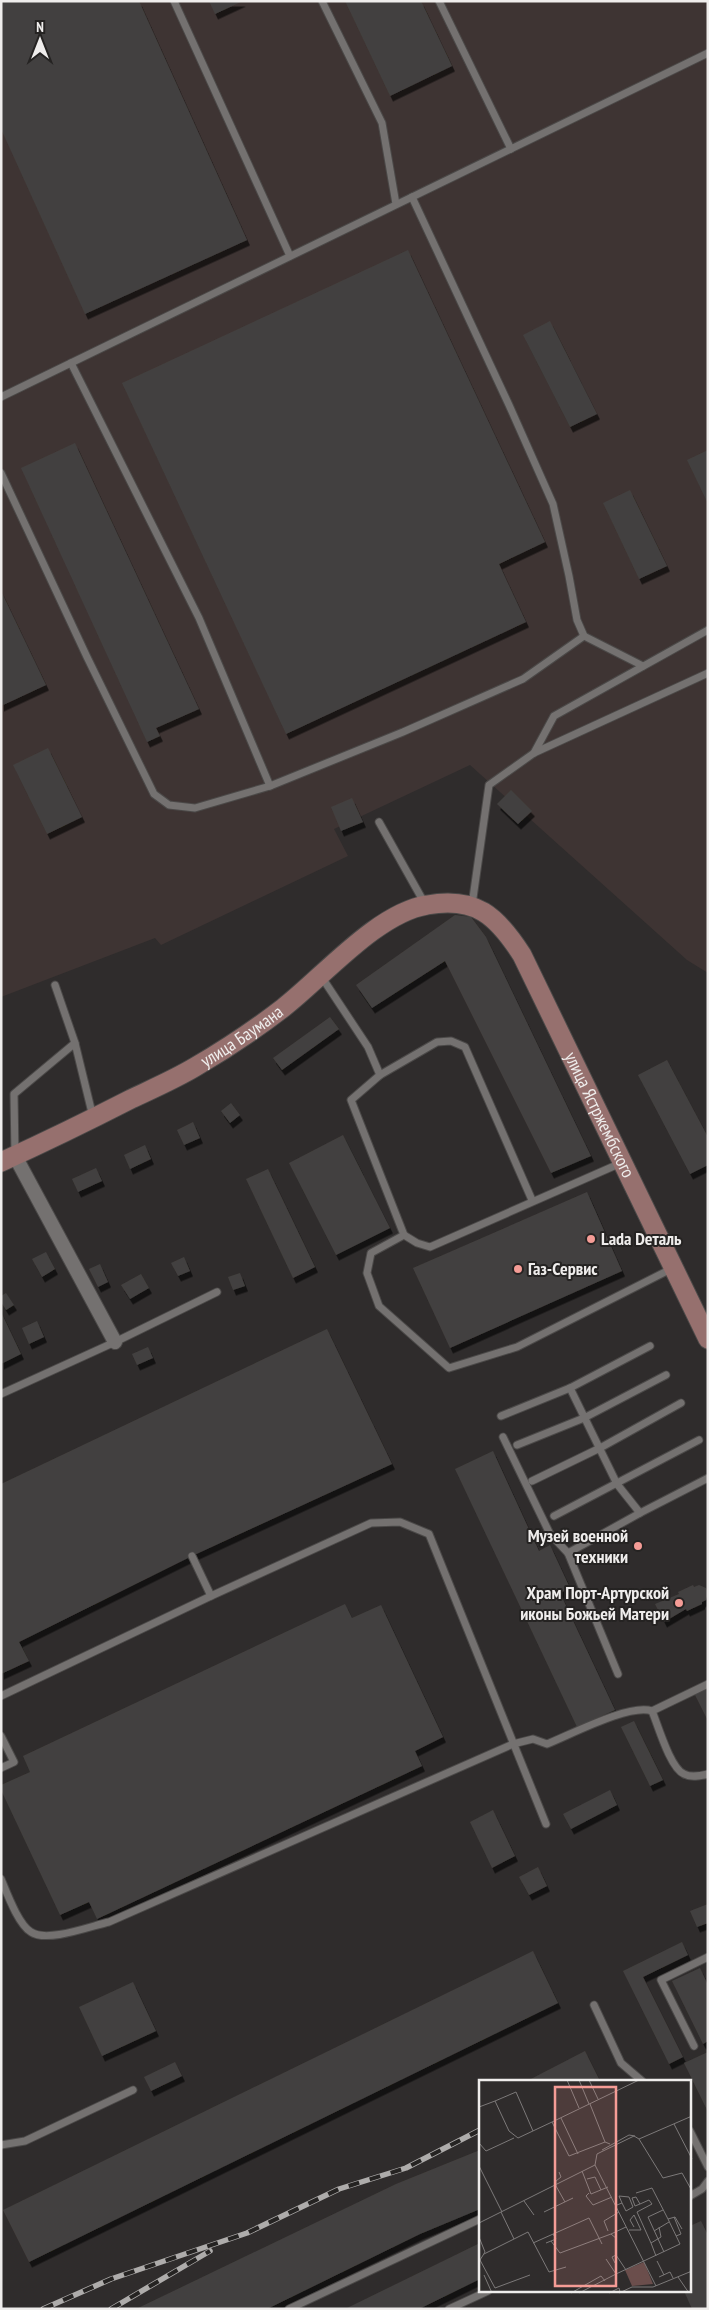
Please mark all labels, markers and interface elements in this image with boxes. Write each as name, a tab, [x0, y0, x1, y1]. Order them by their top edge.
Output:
north arrow	[15, 15, 65, 65]
text: N	[36, 18, 44, 36]
street label: улица Баумана	[196, 1000, 288, 1072]
street label: улица Ястржембского	[560, 1048, 640, 1181]
place label: Lada Dеталь	[601, 1227, 682, 1250]
marker: Lada Dеталь	[585, 1233, 597, 1245]
place label: Газ-Сервис	[528, 1257, 598, 1280]
marker: Газ-Сервис	[512, 1263, 524, 1275]
place label: Музей военной техники	[528, 1524, 628, 1568]
marker: Музей военной техники	[632, 1540, 644, 1552]
place label: Храм Порт-Артурской иконы Божьей Матери	[520, 1581, 669, 1625]
marker: Храм Порт-Артурской иконы Божьей Матери	[673, 1597, 685, 1609]
inset map	[479, 2080, 692, 2292]

